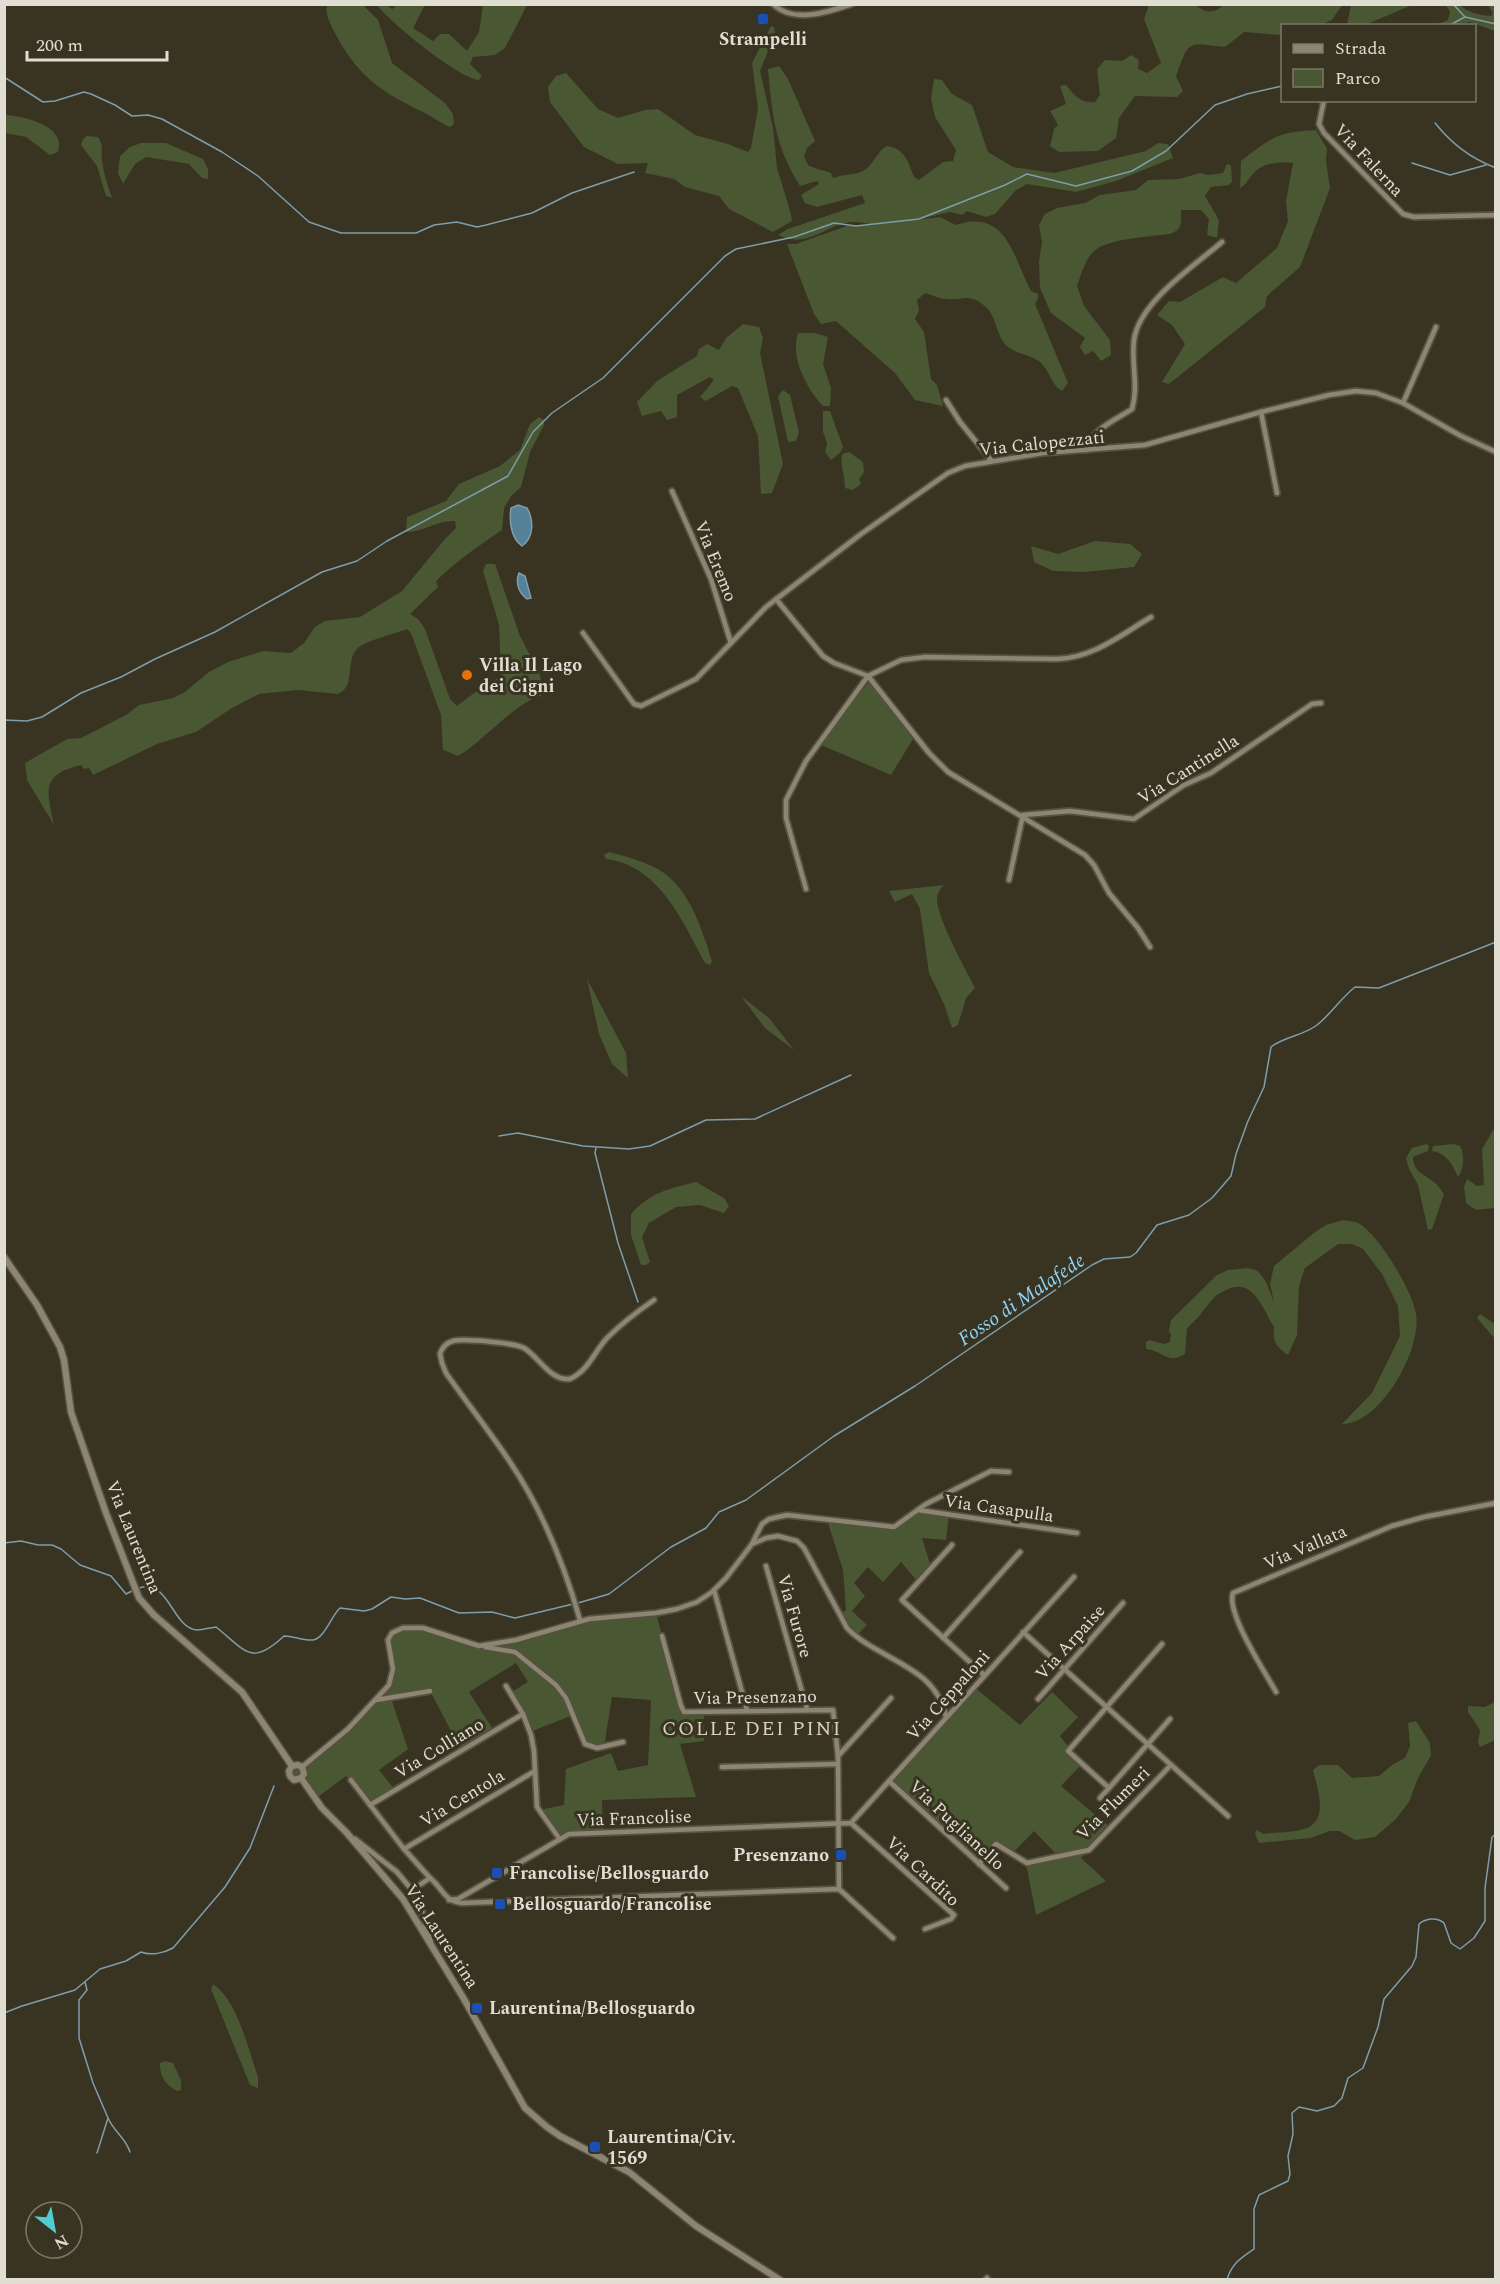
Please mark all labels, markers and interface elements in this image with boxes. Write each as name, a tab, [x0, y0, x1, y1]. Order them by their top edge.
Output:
marker: Strampelli	[756, 12, 770, 26]
scale bar	[27, 24, 166, 62]
legend	[1281, 24, 1476, 102]
place label: Strampelli	[719, 26, 807, 53]
text: 200 m	[36, 32, 83, 59]
text: Strada	[1335, 35, 1386, 62]
text: Parco	[1335, 65, 1380, 92]
street label: Via Falerna	[1327, 117, 1410, 203]
street label: Via Calopezzati	[978, 423, 1106, 464]
street label: Via Eremo	[687, 517, 744, 606]
place label: Villa Il Lago dei Cigni	[479, 652, 582, 700]
marker: Villa Il Lago dei Cigni	[460, 668, 474, 682]
street label: Via Cantinella	[1132, 727, 1244, 811]
water label: Fosso di Malafede	[952, 1246, 1091, 1354]
street label: Via Laurentina	[99, 1476, 169, 1598]
street label: Via Casapulla	[942, 1487, 1056, 1530]
street label: Via Vallata	[1259, 1518, 1351, 1577]
street label: Via Furore	[770, 1571, 819, 1661]
street label: Via Arpaise	[1029, 1598, 1112, 1686]
street label: Via Ceppaloni	[900, 1644, 997, 1747]
street label: Via Presenzano	[693, 1683, 817, 1712]
street label: Via Colliano	[389, 1711, 489, 1786]
district label: COLLE DEI PINI	[662, 1714, 842, 1744]
street label: Via Flumeri	[1070, 1760, 1157, 1847]
street label: Via Centola	[415, 1762, 510, 1834]
street label: Via Puglianello	[903, 1774, 1011, 1877]
street label: Via Francolise	[576, 1803, 692, 1834]
street label: Via Cardito	[879, 1830, 966, 1913]
place label: Presenzano	[733, 1842, 829, 1869]
marker: Presenzano	[834, 1848, 848, 1862]
place label: Francolise/Bellosguardo	[509, 1860, 709, 1887]
marker: Francolise/Bellosguardo	[490, 1866, 504, 1880]
street label: Via Laurentina	[398, 1879, 486, 1994]
place label: Bellosguardo/Francolise	[512, 1891, 712, 1918]
marker: Bellosguardo/Francolise	[493, 1897, 507, 1911]
place label: Laurentina/Bellosguardo	[489, 1995, 695, 2022]
marker: Laurentina/Bellosguardo	[470, 2001, 484, 2015]
place label: Laurentina/Civ. 1569	[607, 2124, 736, 2172]
marker: Laurentina/Civ. 1569	[588, 2140, 602, 2154]
north arrow	[24, 2200, 84, 2260]
text: N	[49, 2228, 73, 2256]

